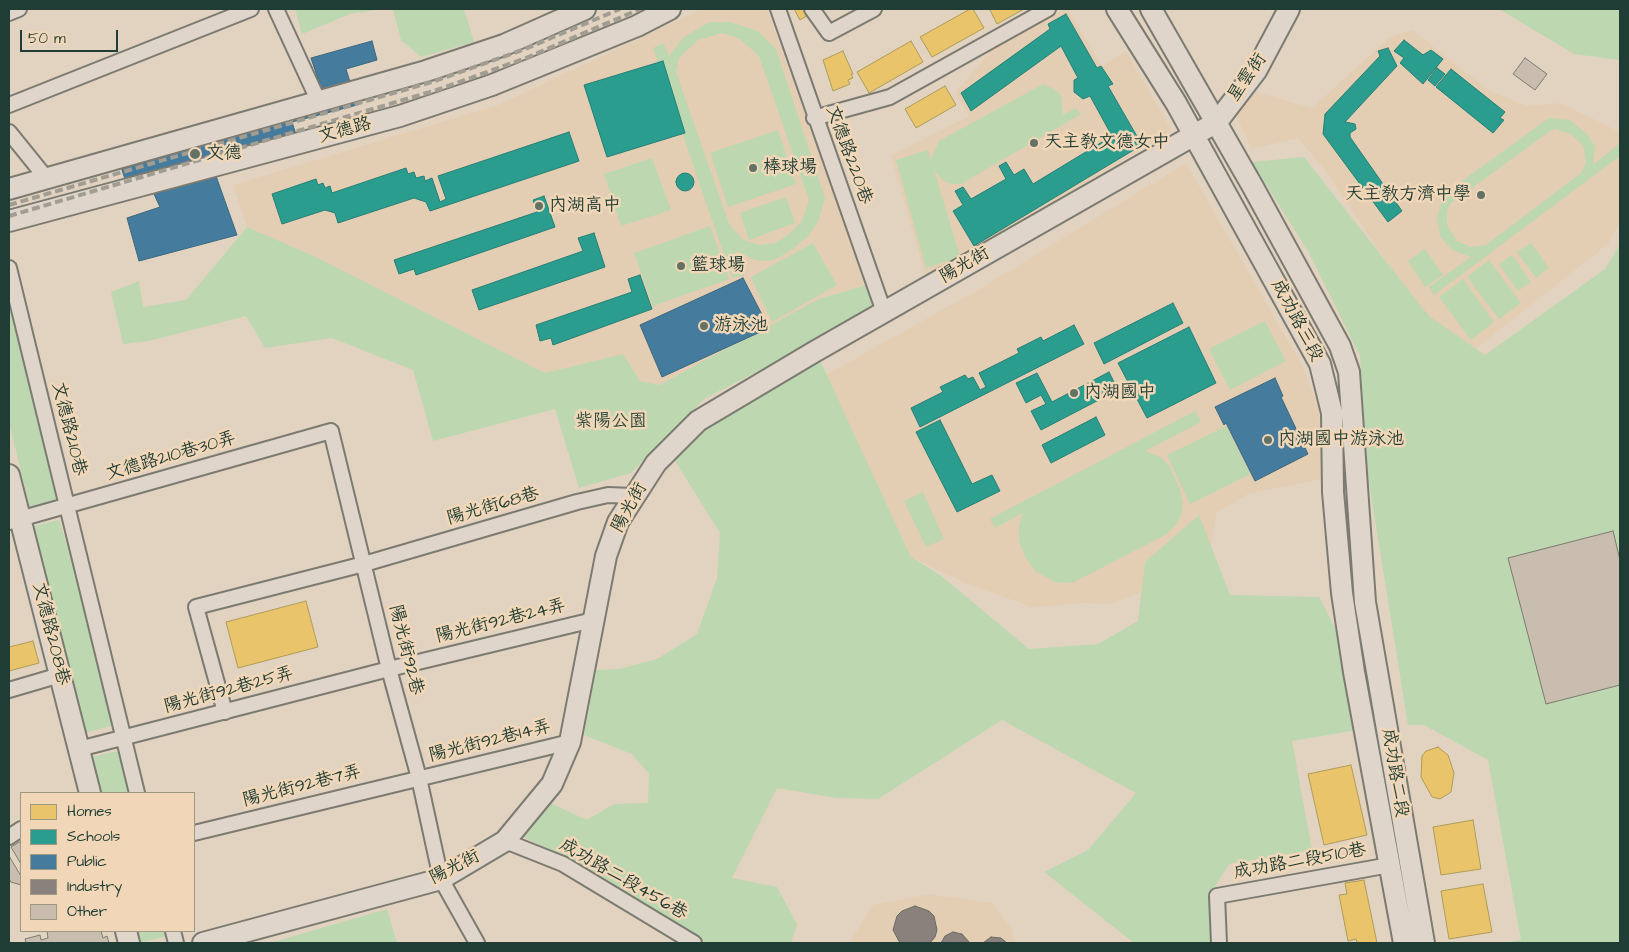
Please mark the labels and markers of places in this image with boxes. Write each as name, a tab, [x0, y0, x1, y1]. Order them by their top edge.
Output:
place label: 天主教文德女中	[1044, 132, 1170, 154]
marker: 天主教文德女中	[1028, 137, 1040, 149]
place label: 文德	[206, 143, 242, 165]
marker: 文德	[188, 147, 202, 161]
place label: 棒球場	[763, 157, 817, 179]
marker: 棒球場	[747, 162, 759, 174]
place label: 天主教方濟中學	[1345, 184, 1471, 206]
marker: 天主教方濟中學	[1475, 189, 1487, 201]
place label: 內湖高中	[549, 195, 621, 217]
marker: 內湖高中	[533, 200, 545, 212]
place label: 籃球場	[691, 255, 745, 277]
marker: 籃球場	[675, 260, 687, 272]
place label: 游泳池	[714, 315, 768, 337]
marker: 游泳池	[698, 320, 710, 332]
place label: 內湖國中	[1084, 382, 1156, 404]
marker: 內湖國中	[1068, 387, 1080, 399]
place label: 內湖國中游泳池	[1278, 429, 1404, 451]
marker: 內湖國中游泳池	[1262, 434, 1274, 446]

